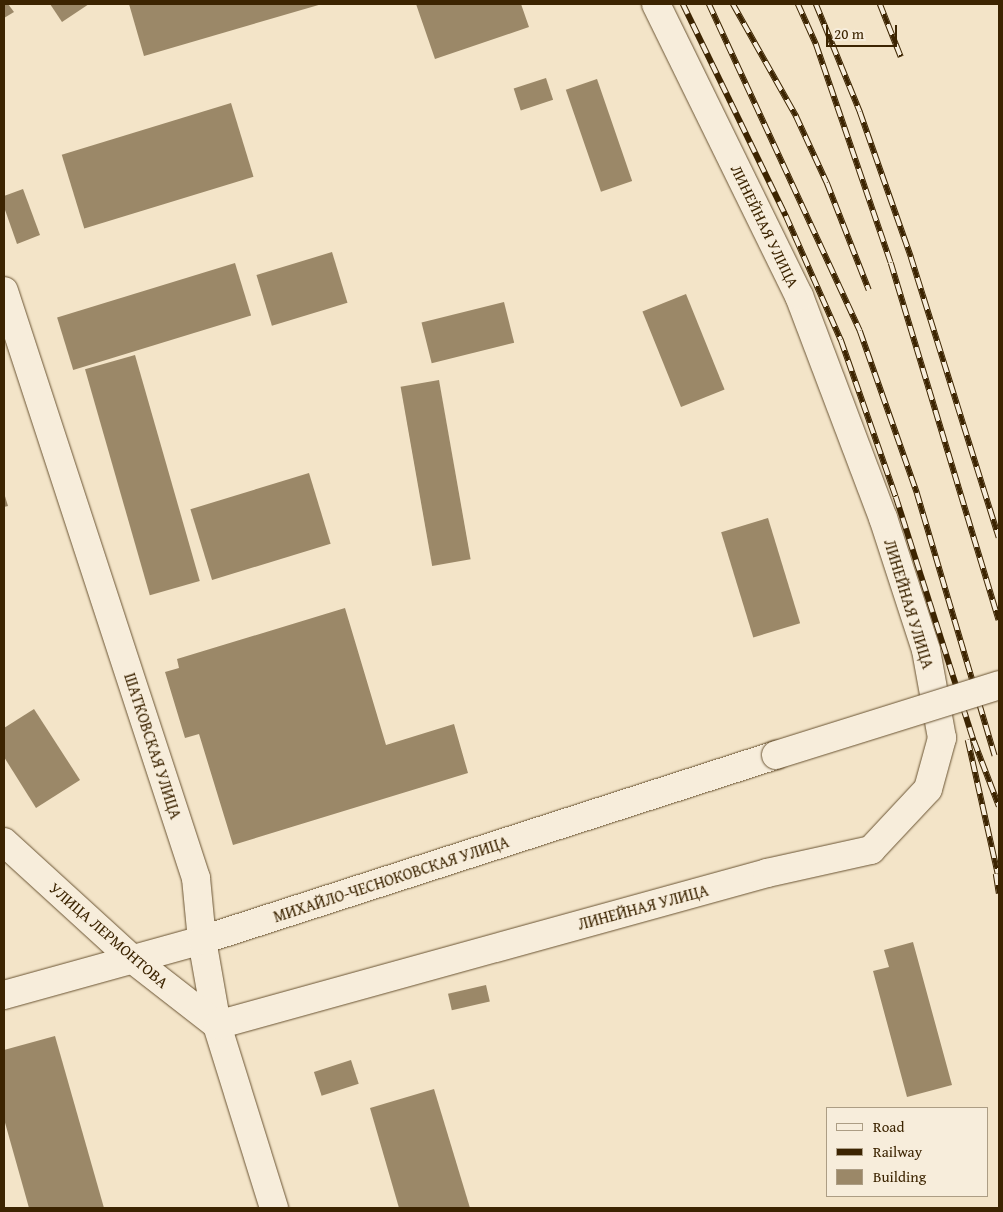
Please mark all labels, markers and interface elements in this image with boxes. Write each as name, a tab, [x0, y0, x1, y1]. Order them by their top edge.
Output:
scale bar	[828, 15, 899, 47]
text: 20 m	[834, 23, 864, 44]
street label: ЛИНЕЙНАЯ УЛИЦА	[727, 161, 803, 291]
street label: ЛИНЕЙНАЯ УЛИЦА	[880, 537, 938, 671]
street label: ШАТКОВСКАЯ УЛИЦА	[120, 671, 186, 821]
street label: МИХАЙЛО-ЧЕСНОКОВСКАЯ УЛИЦА	[271, 832, 511, 926]
street label: УЛИЦА ЛЕРМОНТОВА	[46, 878, 172, 992]
street label: ЛИНЕЙНАЯ УЛИЦА	[576, 880, 710, 934]
legend	[826, 1107, 988, 1197]
text: Road	[873, 1116, 904, 1137]
text: Railway	[873, 1141, 922, 1162]
text: Building	[873, 1166, 926, 1187]

